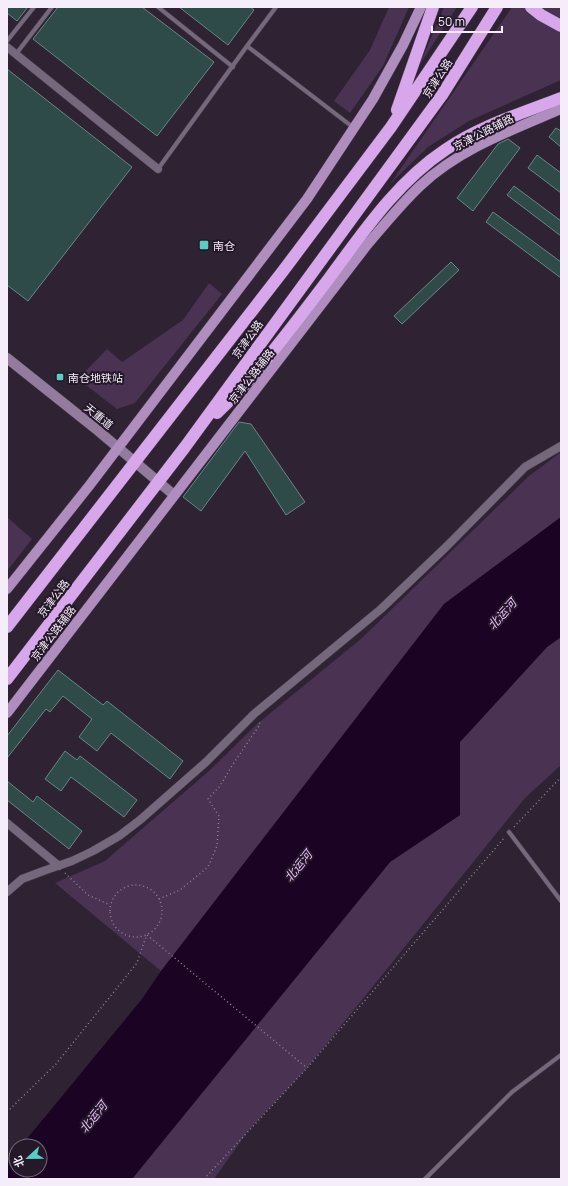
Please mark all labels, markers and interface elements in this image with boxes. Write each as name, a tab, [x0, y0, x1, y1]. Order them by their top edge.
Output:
scale bar	[432, 8, 502, 34]
text: 50 m	[438, 13, 465, 30]
street label: 京津公路	[419, 55, 455, 101]
street label: 京津公路辅路	[450, 110, 516, 154]
place label: 南仓	[213, 238, 235, 253]
marker: 南仓	[198, 239, 210, 251]
street label: 京津公路	[228, 317, 266, 361]
street label: 京津公路辅路	[225, 345, 277, 407]
place label: 南仓地铁站	[68, 370, 123, 385]
marker: 南仓地铁站	[55, 372, 65, 382]
street label: 天重道	[81, 400, 117, 432]
street label: 京津公路	[34, 576, 72, 620]
water label: 北运河	[484, 593, 522, 633]
street label: 京津公路辅路	[27, 602, 79, 664]
water label: 北运河	[280, 845, 317, 885]
water label: 北运河	[75, 1096, 112, 1136]
north arrow	[8, 1138, 48, 1178]
text: 北	[9, 1154, 27, 1170]

